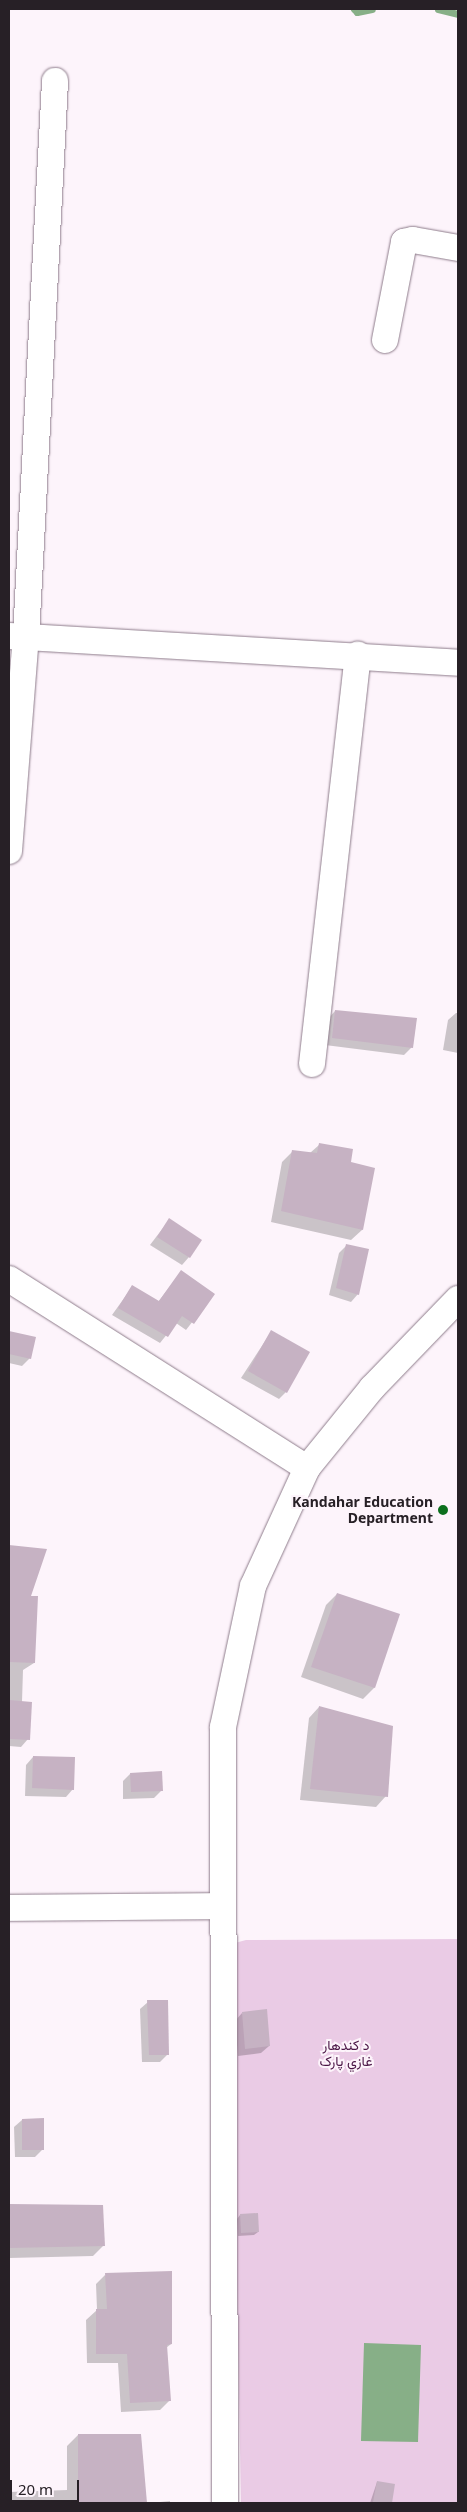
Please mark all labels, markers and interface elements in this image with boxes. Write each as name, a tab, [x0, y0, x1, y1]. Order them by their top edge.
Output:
place label: Kandahar Education Department	[292, 1494, 433, 1526]
marker: Kandahar Education Department	[437, 1504, 449, 1516]
park label: د کندهار غازي پارک	[319, 2037, 373, 2070]
scale bar	[12, 2470, 81, 2502]
text: 20 m	[18, 2479, 53, 2499]

